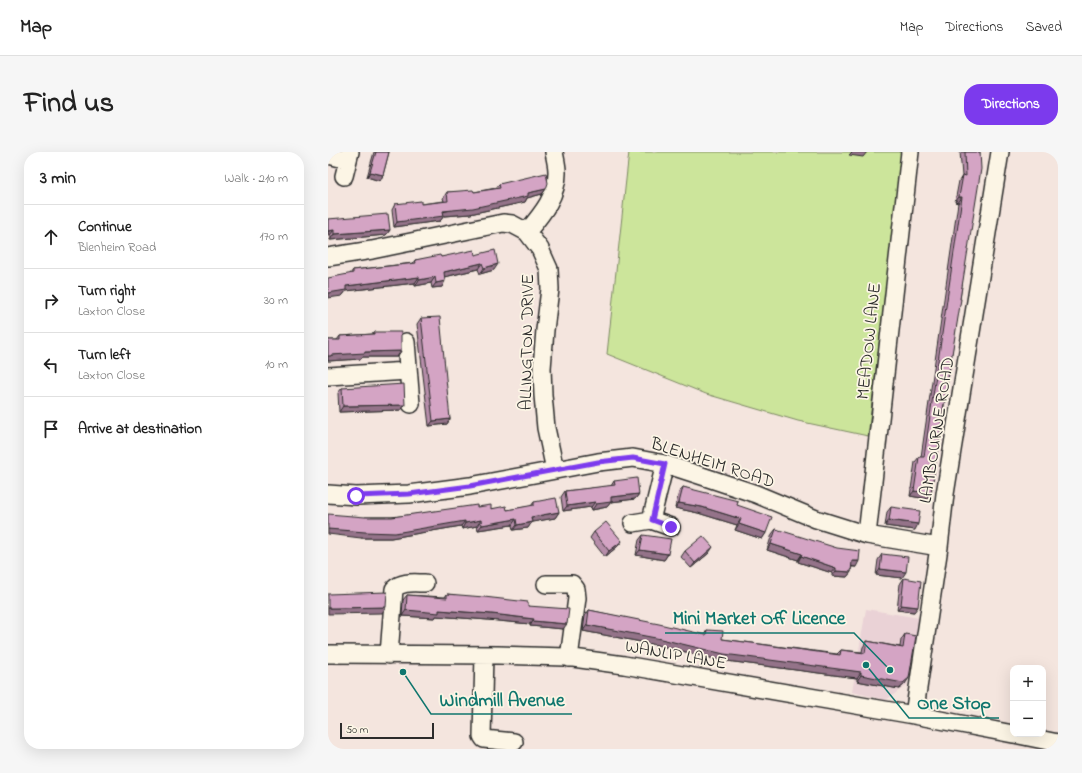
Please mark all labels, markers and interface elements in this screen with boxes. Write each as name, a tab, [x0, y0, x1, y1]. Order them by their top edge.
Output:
text: Map	[20, 14, 52, 41]
text: Map	[900, 17, 923, 38]
text: Directions	[945, 17, 1003, 38]
text: Saved	[1025, 17, 1062, 38]
text: Find us	[24, 84, 114, 125]
button: Directions	[964, 84, 1058, 125]
text: 3 min	[40, 166, 76, 191]
text: Walk · 210 m	[224, 169, 288, 188]
text: Continue	[78, 216, 132, 238]
icon: ahead	[40, 226, 62, 248]
text: 170 m	[260, 227, 288, 246]
text: Blenheim Road	[78, 238, 156, 257]
street label: ALLINGTON DRIVE	[514, 273, 542, 411]
text: Turn right	[78, 280, 136, 302]
street label: MEADOW LANE	[851, 281, 889, 401]
icon: right	[40, 290, 62, 312]
text: 30 m	[264, 291, 288, 310]
text: Laxton Close	[78, 302, 145, 321]
text: Turn left	[78, 344, 131, 366]
icon: left	[40, 354, 62, 376]
text: 10 m	[265, 355, 288, 374]
street label: LAMBOURNE ROAD	[914, 355, 962, 505]
text: Laxton Close	[78, 366, 145, 385]
icon: arrive	[40, 418, 62, 440]
text: Arrive at destination	[78, 418, 202, 440]
street label: BLENHEIM ROAD	[646, 431, 778, 496]
route start	[347, 487, 365, 505]
route end	[662, 518, 680, 536]
callout: Mini Market Off Licence	[665, 602, 854, 633]
text: Mini Market Off Licence	[673, 606, 846, 633]
street label: WANLIP LANE	[623, 634, 729, 678]
map controls	[1010, 665, 1046, 737]
button: +	[1010, 665, 1046, 701]
callout: Windmill Avenue	[431, 683, 572, 714]
callout: One Stop	[909, 687, 999, 718]
text: Windmill Avenue	[439, 688, 565, 715]
text: One Stop	[917, 691, 991, 718]
button: −	[1010, 701, 1046, 737]
scale bar	[340, 721, 434, 740]
text: 50 m	[346, 722, 368, 738]

